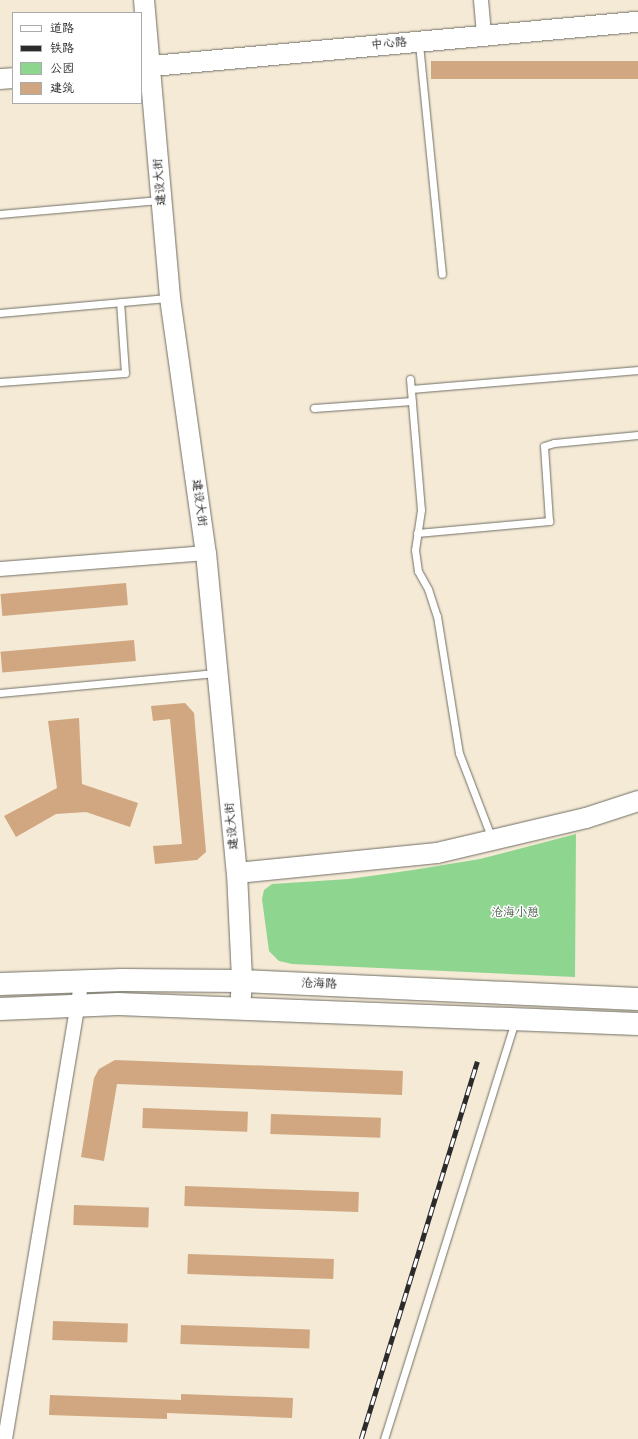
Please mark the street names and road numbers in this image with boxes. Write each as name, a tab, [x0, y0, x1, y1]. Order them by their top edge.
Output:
street label: 中心路	[370, 35, 408, 53]
street label: 建设大街	[151, 157, 169, 207]
street label: 建设大街	[189, 478, 209, 528]
street label: 建设大街	[222, 801, 242, 851]
street label: 沧海路	[301, 976, 337, 992]

